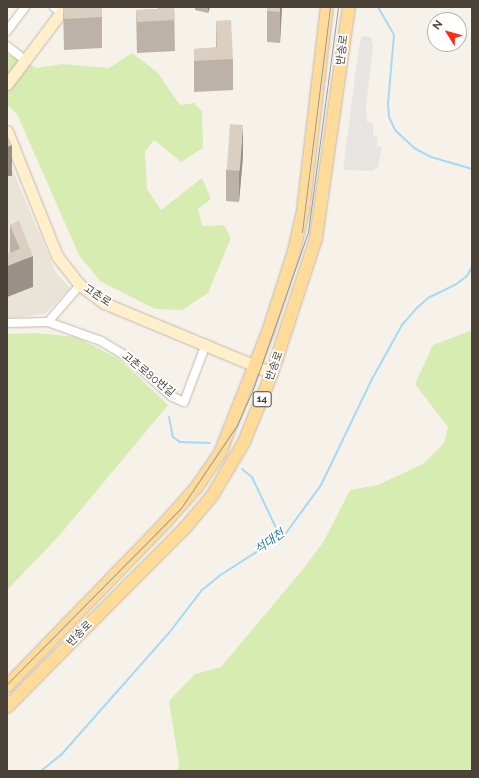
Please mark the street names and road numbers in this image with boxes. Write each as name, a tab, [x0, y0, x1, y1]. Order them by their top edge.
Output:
street label: 반송로	[335, 34, 351, 66]
street label: 고촌로	[81, 282, 113, 310]
street label: 반송로	[264, 349, 286, 383]
street label: 고촌로80번길	[119, 350, 177, 400]
road number: 14	[252, 391, 272, 407]
street label: 반송로	[65, 619, 95, 649]

